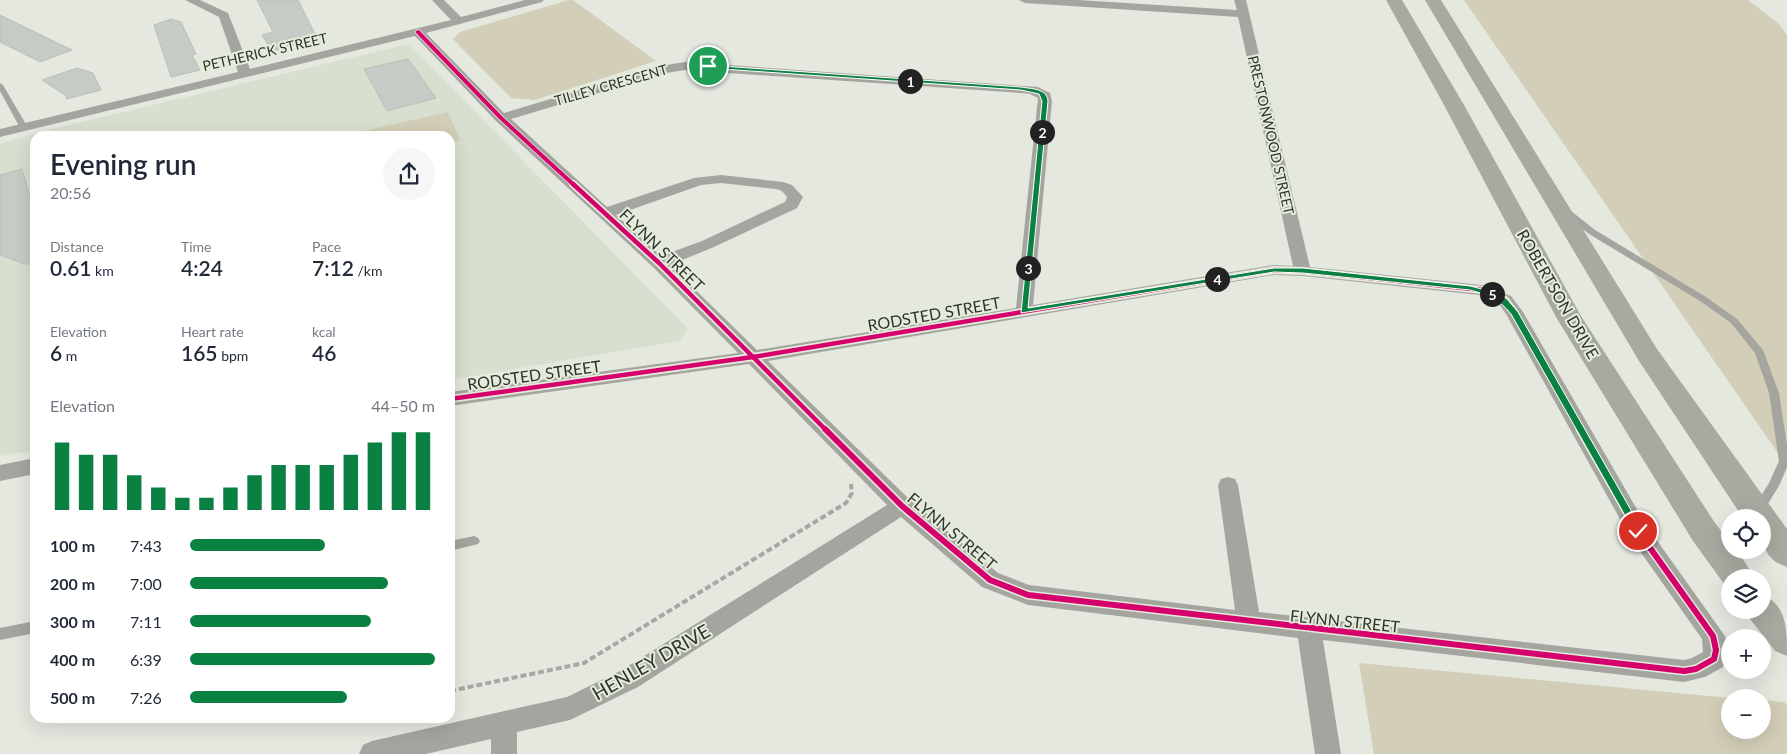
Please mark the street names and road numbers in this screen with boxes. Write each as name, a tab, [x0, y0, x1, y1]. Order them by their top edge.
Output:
street label: PETHERICK STREET	[201, 29, 330, 74]
street label: PRESTONWOOD STREET	[1245, 54, 1298, 217]
street label: TILLEY CRESCENT	[552, 60, 670, 109]
street label: FLYNN STREET	[616, 204, 709, 295]
street label: ROBERTSON DRIVE	[1514, 226, 1603, 362]
street label: RODSTED STREET	[866, 292, 1002, 335]
street label: RODSTED STREET	[466, 356, 602, 393]
street label: FLYNN STREET	[904, 488, 1001, 574]
street label: FLYNN STREET	[1289, 605, 1401, 636]
street label: HENLEY DRIVE	[588, 619, 714, 705]

